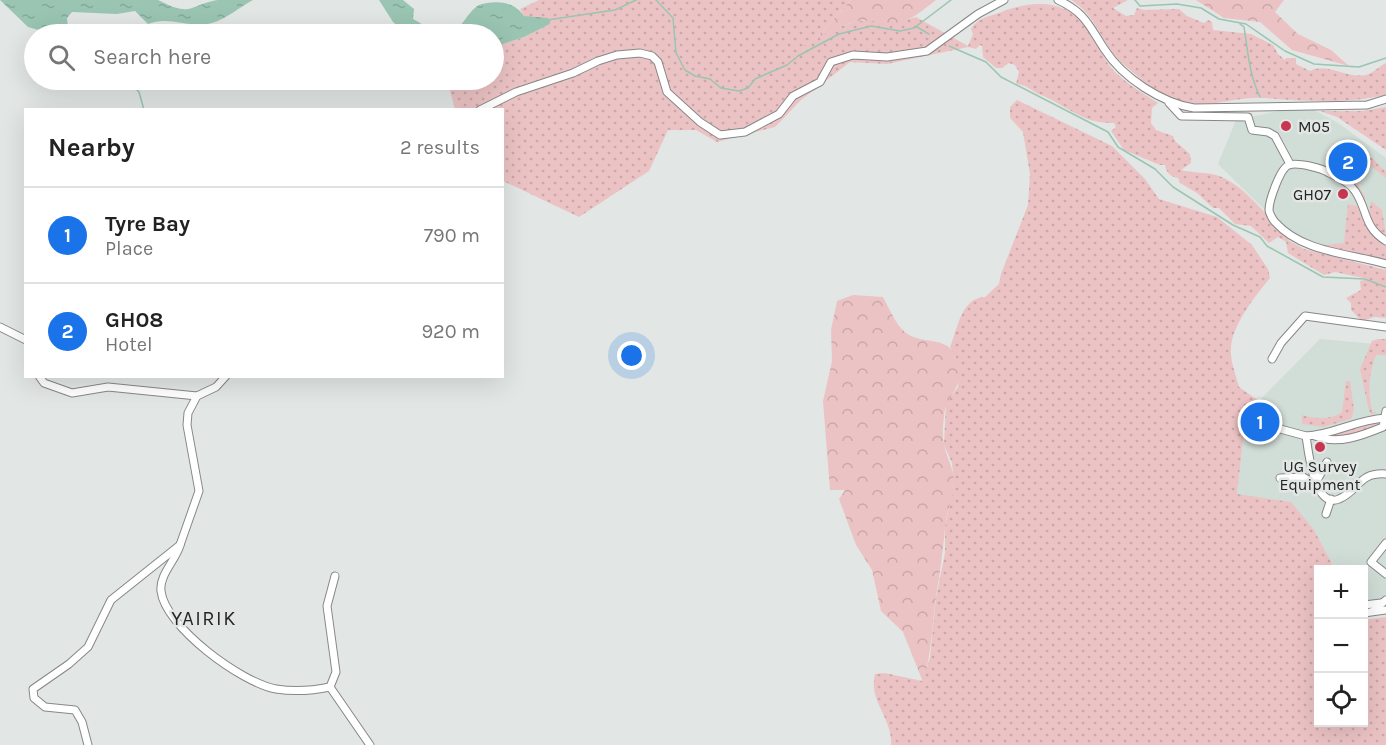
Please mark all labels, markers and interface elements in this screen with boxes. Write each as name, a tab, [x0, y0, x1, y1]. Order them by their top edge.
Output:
search box	[24, 24, 504, 90]
icon: search	[45, 41, 78, 74]
text: Search here	[93, 44, 211, 70]
place label: M05	[1298, 117, 1330, 136]
marker: M05	[1279, 119, 1293, 133]
text: Nearby	[48, 132, 135, 163]
text: 2 results	[400, 136, 480, 159]
pin: 2	[1328, 140, 1368, 184]
place label: GH07	[1293, 185, 1331, 204]
marker: GH07	[1336, 187, 1350, 201]
text: Tyre Bay	[105, 211, 190, 237]
text: 1	[64, 224, 71, 247]
text: 790 m	[424, 224, 480, 247]
text: Place	[105, 237, 153, 260]
text: GH08	[105, 307, 164, 333]
text: 2	[61, 320, 74, 343]
text: 920 m	[421, 320, 480, 343]
text: Hotel	[105, 333, 153, 356]
your location	[617, 341, 646, 370]
pin: 1	[1240, 400, 1280, 444]
marker: UG Survey Equipment	[1313, 440, 1327, 454]
place label: UG Survey Equipment	[1279, 457, 1361, 494]
map controls	[1314, 565, 1368, 727]
button: +	[1314, 565, 1368, 619]
district label: YAIRIK	[171, 607, 237, 630]
button: −	[1314, 619, 1368, 673]
button: locate	[1314, 673, 1368, 727]

